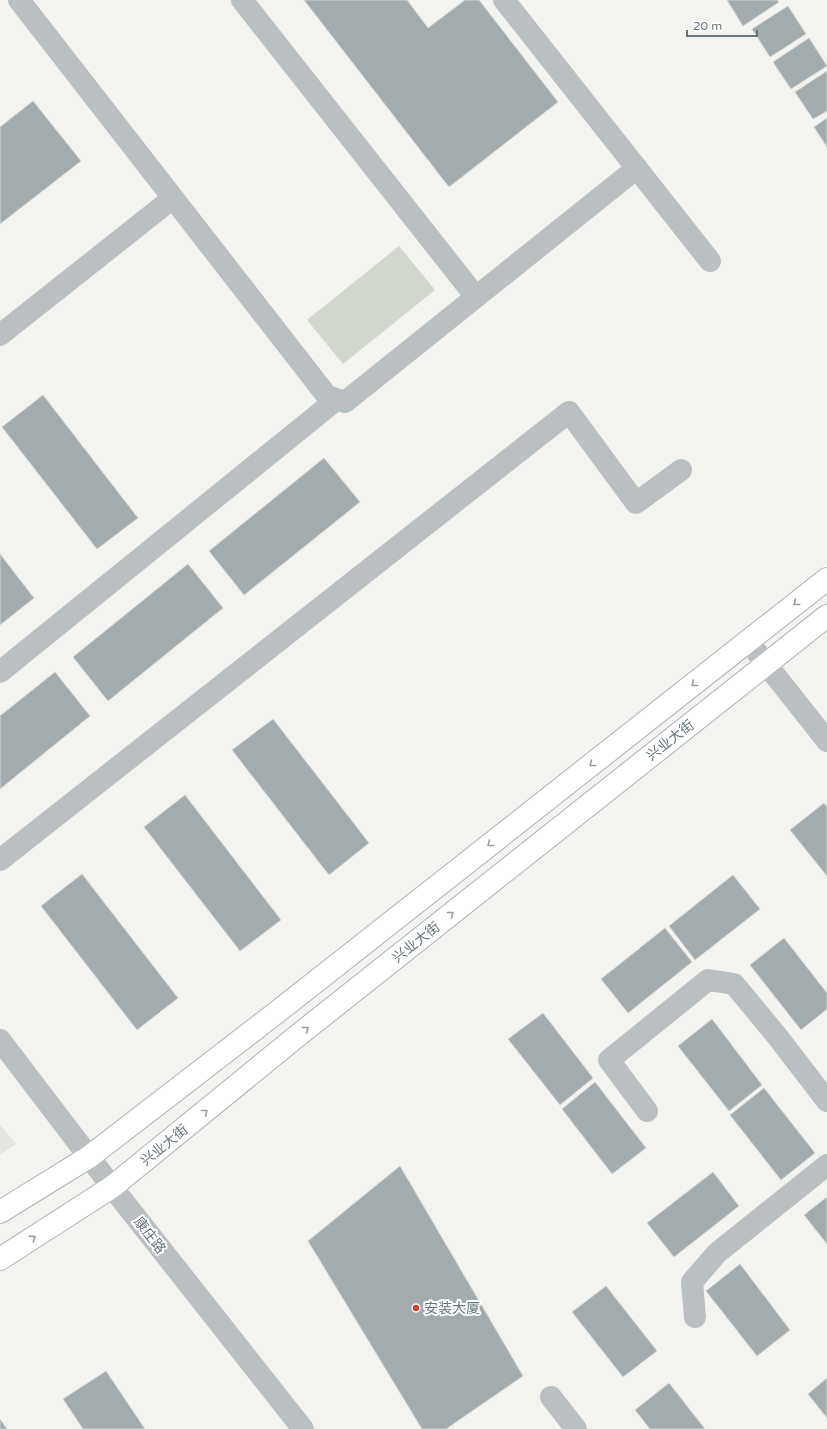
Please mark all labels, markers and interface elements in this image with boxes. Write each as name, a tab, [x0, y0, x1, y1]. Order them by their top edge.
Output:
scale bar	[687, 12, 757, 38]
text: 20 m	[693, 19, 722, 33]
one-way arrow	[794, 599, 801, 606]
one-way arrow	[692, 679, 699, 686]
street label: 兴业大街	[643, 716, 698, 764]
one-way arrow	[590, 759, 597, 766]
one-way arrow	[487, 840, 494, 847]
one-way arrow	[447, 911, 454, 918]
street label: 兴业大街	[389, 918, 444, 966]
one-way arrow	[301, 1027, 308, 1034]
one-way arrow	[201, 1109, 208, 1116]
street label: 兴业大街	[137, 1121, 191, 1170]
street label: 康庄路	[130, 1214, 169, 1257]
one-way arrow	[29, 1235, 36, 1243]
place label: 安装大厦	[424, 1300, 480, 1317]
marker: 安装大厦	[411, 1303, 421, 1313]

